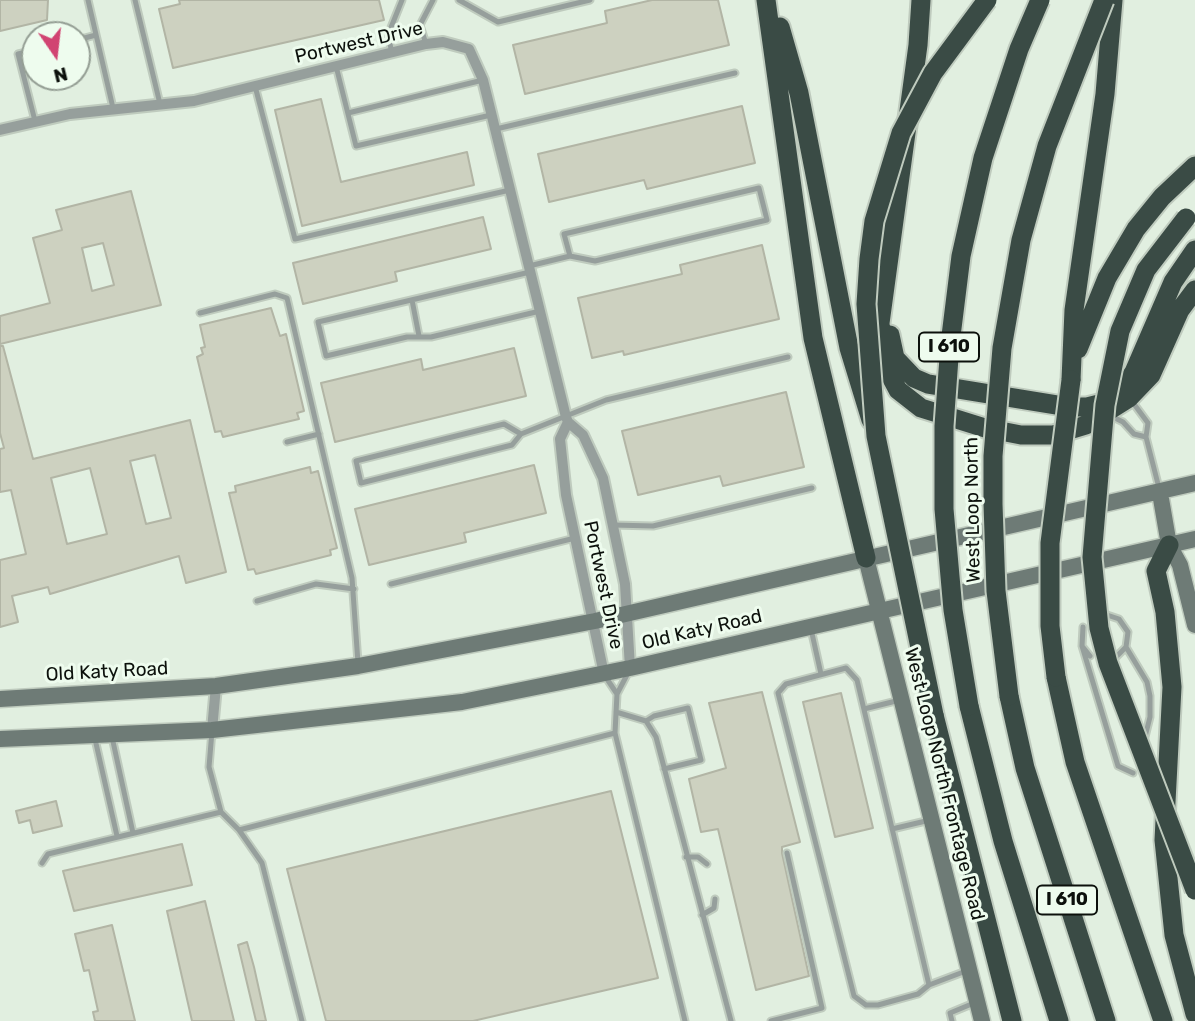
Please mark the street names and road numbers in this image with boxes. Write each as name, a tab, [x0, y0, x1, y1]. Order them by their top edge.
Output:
street label: Portwest Drive	[293, 17, 425, 69]
road number: I 610	[919, 332, 979, 362]
street label: West Loop North	[960, 437, 986, 583]
street label: Portwest Drive	[578, 519, 628, 651]
street label: Old Katy Road	[640, 605, 764, 655]
street label: West Loop North Frontage Road	[899, 645, 989, 923]
street label: Old Katy Road	[45, 657, 169, 687]
road number: I 610	[1037, 886, 1097, 915]

